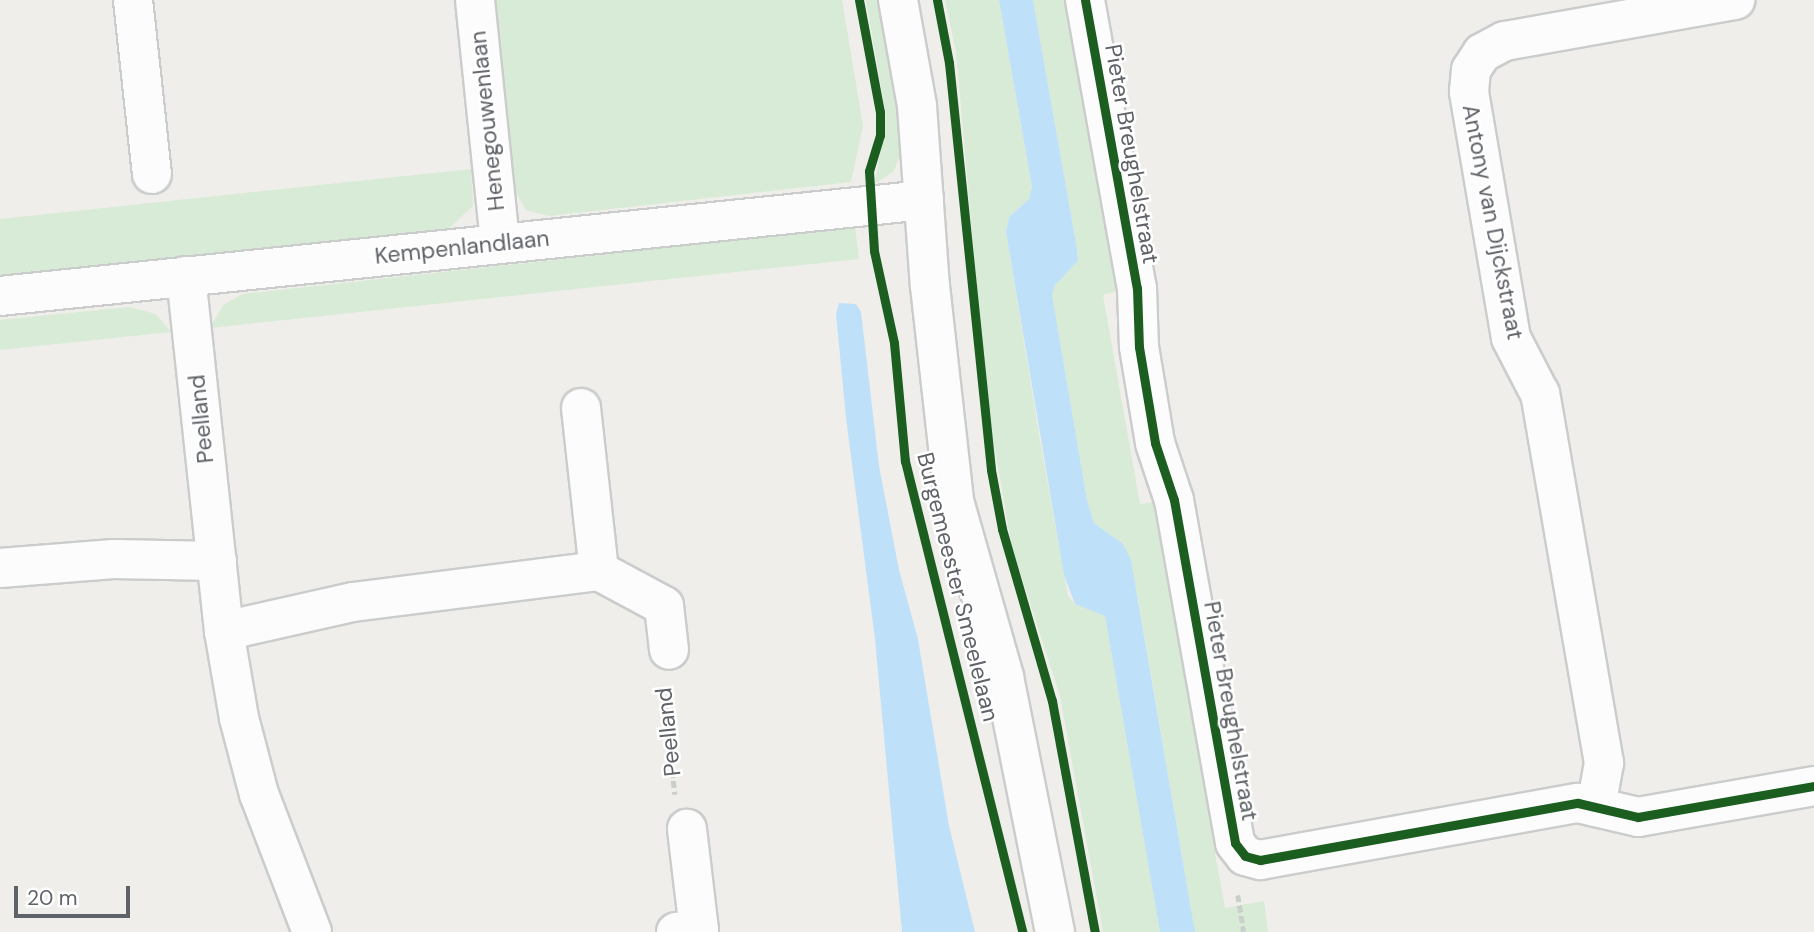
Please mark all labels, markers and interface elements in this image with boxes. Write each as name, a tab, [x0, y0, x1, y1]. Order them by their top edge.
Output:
street label: Henegouwenlaan	[464, 30, 510, 212]
street label: Pieter Breughelstraat	[1099, 42, 1165, 266]
street label: Antony van Dijckstraat	[1457, 102, 1529, 342]
street label: Kempenlandlaan	[373, 224, 551, 270]
street label: Peelland	[183, 373, 219, 465]
street label: Burgemeester Smeelelaan	[911, 450, 1005, 724]
street label: Pieter Breughelstraat	[1198, 599, 1264, 823]
street label: Peelland	[650, 686, 686, 778]
scale bar	[18, 872, 133, 916]
text: 20 m	[27, 884, 78, 912]

